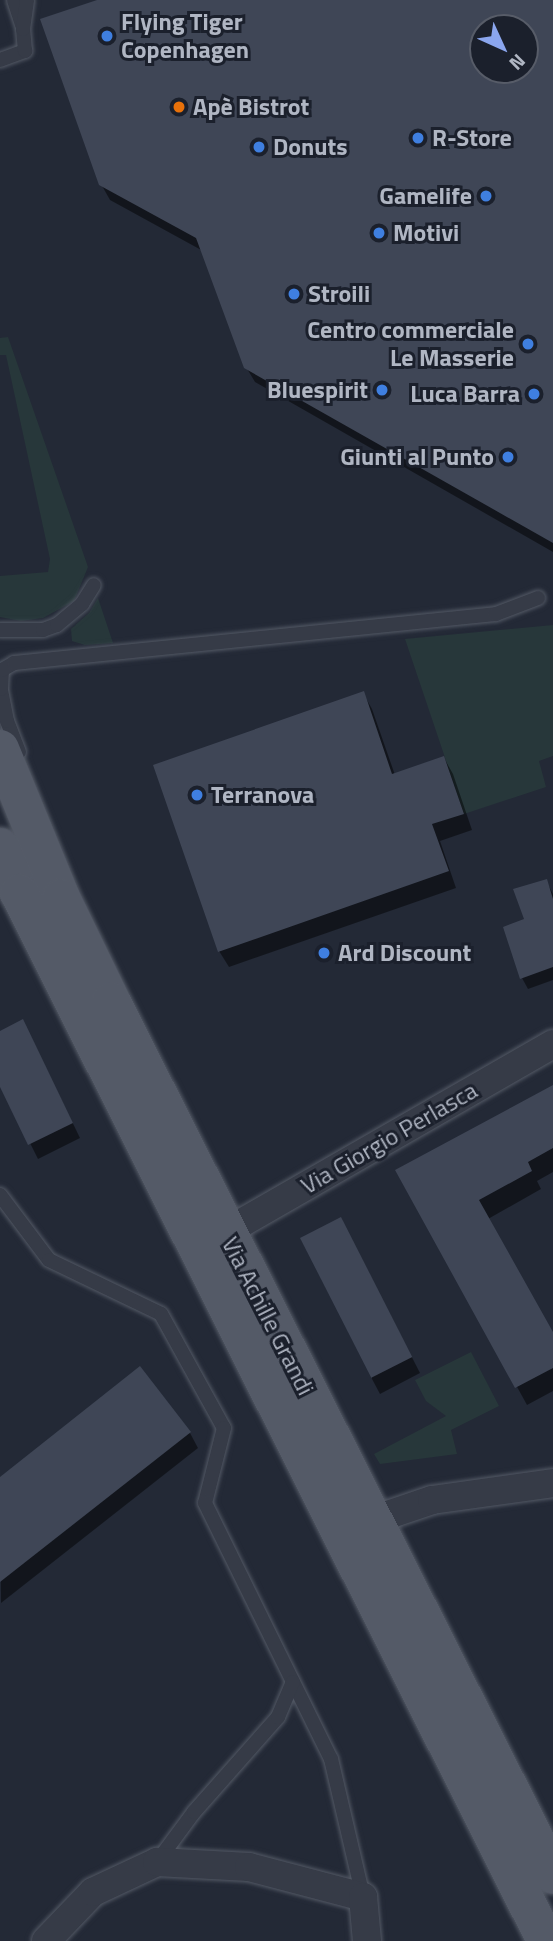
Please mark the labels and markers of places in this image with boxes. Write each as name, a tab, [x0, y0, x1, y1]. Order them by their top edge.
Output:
place label: Flying Tiger Copenhagen	[121, 8, 249, 64]
marker: Flying Tiger Copenhagen	[99, 28, 115, 44]
place label: Apè Bistrot	[193, 93, 309, 121]
marker: Apè Bistrot	[171, 99, 187, 115]
place label: R-Store	[432, 124, 512, 152]
marker: R-Store	[410, 130, 426, 146]
place label: Donuts	[273, 133, 348, 161]
marker: Donuts	[251, 139, 267, 155]
place label: Gamelife	[379, 182, 472, 210]
marker: Gamelife	[478, 188, 494, 204]
place label: Motivi	[393, 219, 459, 247]
marker: Motivi	[371, 225, 387, 241]
place label: Stroili	[308, 280, 370, 308]
marker: Stroili	[286, 286, 302, 302]
place label: Centro commerciale Le Masserie	[307, 316, 514, 372]
marker: Centro commerciale Le Masserie	[520, 336, 536, 352]
place label: Bluespirit	[267, 376, 368, 404]
place label: Luca Barra	[410, 380, 520, 408]
marker: Bluespirit	[374, 382, 390, 398]
marker: Luca Barra	[526, 386, 542, 402]
place label: Giunti al Punto	[340, 443, 494, 471]
marker: Giunti al Punto	[500, 449, 516, 465]
place label: Terranova	[211, 781, 314, 809]
marker: Terranova	[189, 787, 205, 803]
place label: Ard Discount	[338, 939, 471, 967]
marker: Ard Discount	[316, 945, 332, 961]

